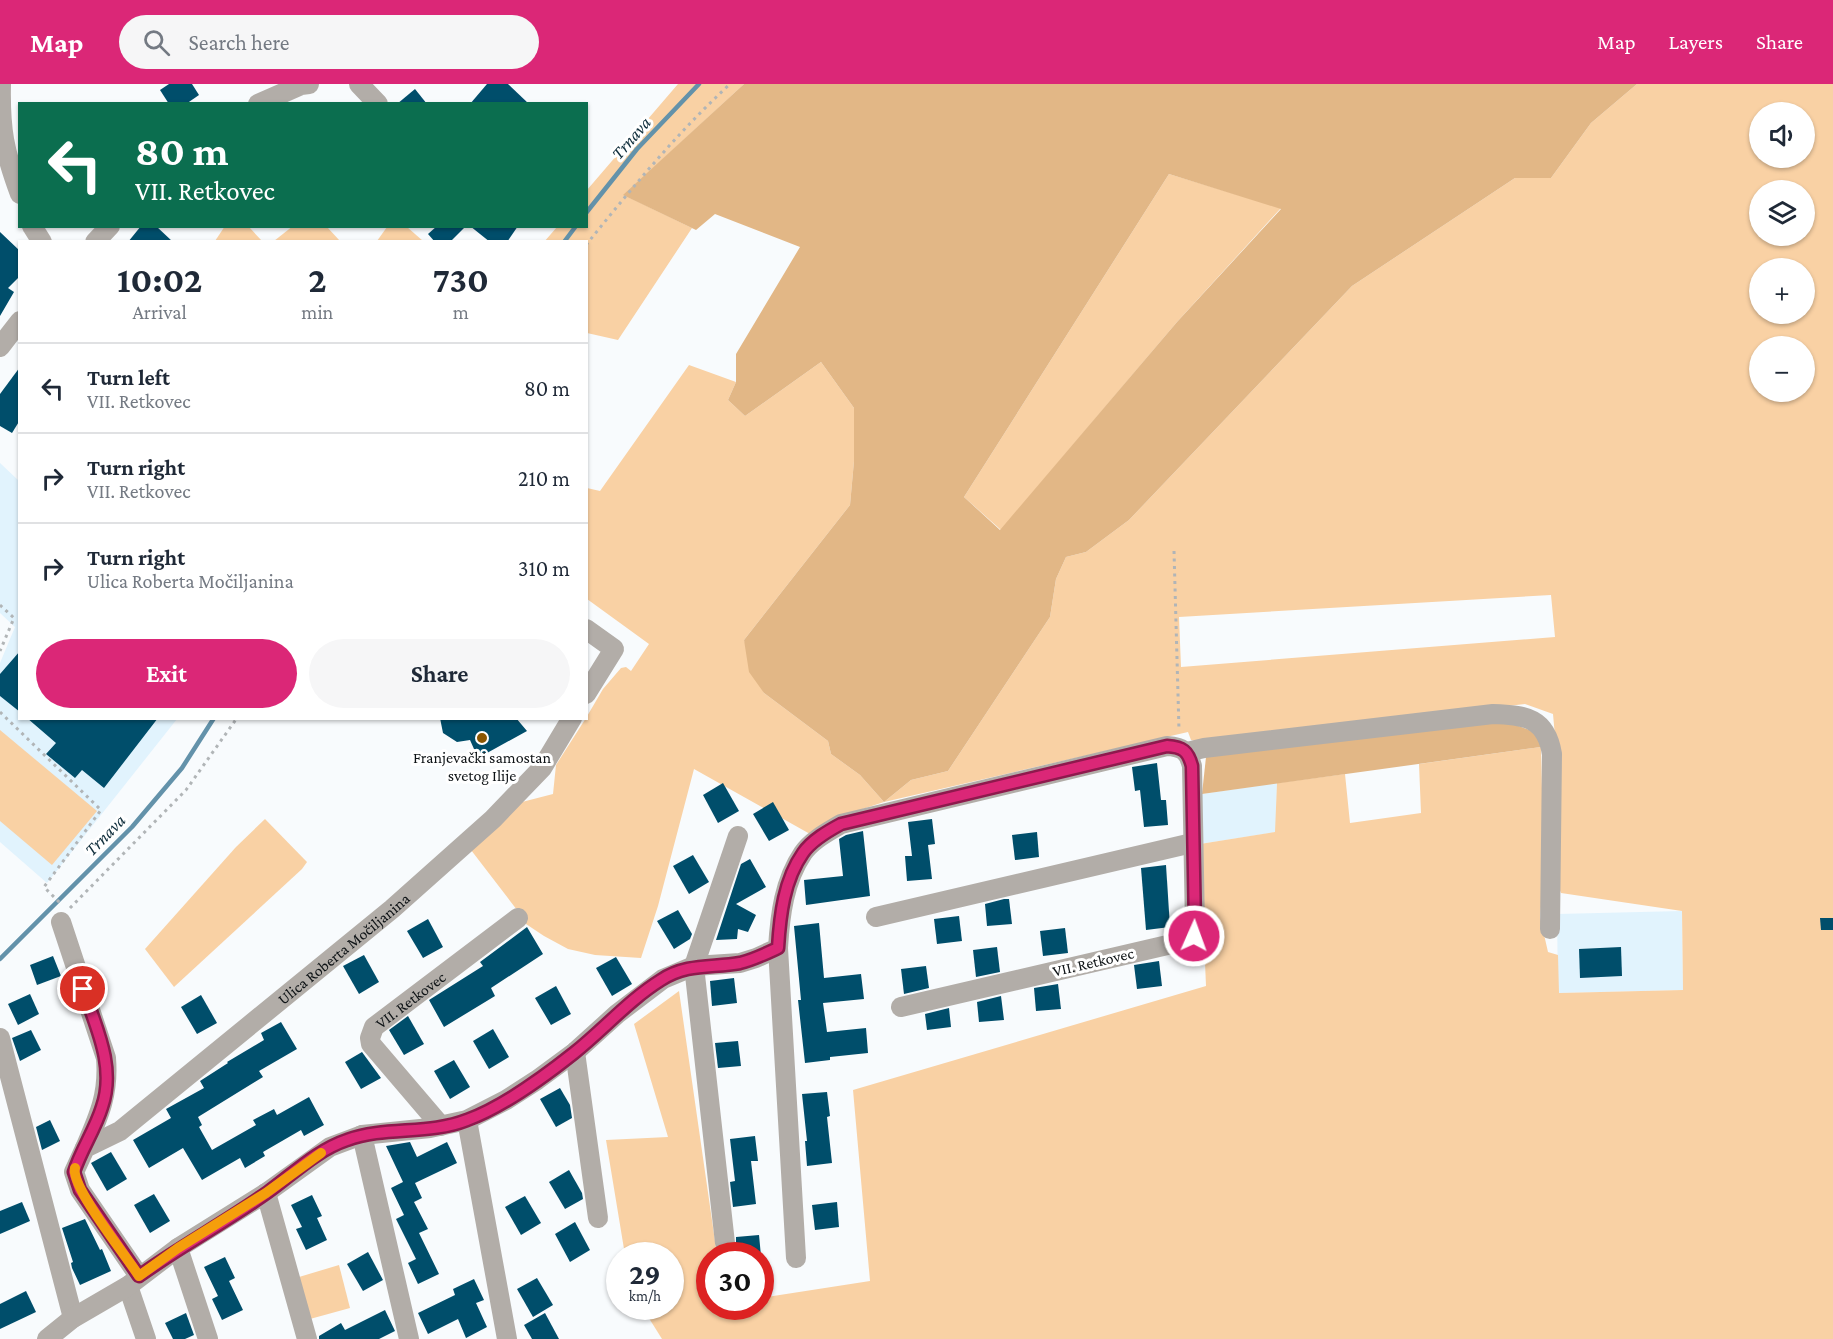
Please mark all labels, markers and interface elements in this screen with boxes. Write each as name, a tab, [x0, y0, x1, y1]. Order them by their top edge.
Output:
search box	[119, 15, 539, 69]
icon: search	[140, 26, 173, 59]
text: Map	[30, 27, 83, 58]
text: Search here	[188, 30, 289, 55]
text: Map	[1597, 30, 1636, 54]
text: Layers	[1669, 30, 1723, 54]
text: Share	[1756, 30, 1803, 54]
map controls	[1749, 102, 1815, 402]
button: sound	[1749, 102, 1815, 168]
water label: Trnava	[607, 112, 655, 163]
icon: left	[36, 126, 114, 204]
text: 80 m	[135, 127, 229, 174]
text: VII. Retkovec	[135, 176, 275, 206]
button: layers	[1749, 180, 1815, 246]
button: +	[1749, 258, 1815, 324]
text: 10:02	[117, 260, 202, 300]
text: 2	[308, 260, 327, 300]
text: 730	[432, 260, 489, 300]
text: Arrival	[132, 301, 187, 323]
text: min	[301, 301, 333, 323]
text: m	[453, 301, 469, 323]
button: −	[1749, 336, 1815, 402]
text: Turn left	[87, 365, 170, 390]
icon: left	[36, 372, 69, 405]
text: 80 m	[524, 376, 570, 401]
text: VII. Retkovec	[87, 390, 191, 412]
text: Turn right	[87, 455, 185, 480]
icon: right	[36, 462, 69, 495]
text: 210 m	[518, 466, 570, 491]
text: VII. Retkovec	[87, 480, 191, 502]
text: Turn right	[87, 545, 185, 570]
icon: right	[36, 552, 69, 585]
text: 310 m	[518, 556, 570, 581]
text: Ulica Roberta Močiljanina	[87, 570, 294, 592]
button: Exit	[36, 639, 297, 708]
button: Share	[309, 639, 570, 708]
marker: Franjevački samostan svetog Ilije	[475, 731, 489, 745]
place label: Franjevački samostan svetog Ilije	[413, 749, 551, 785]
water label: Trnava	[81, 810, 130, 860]
street label: Ulica Roberta Močiljanina	[274, 889, 413, 1007]
position arrow	[1162, 904, 1226, 968]
street label: VII. Retkovec	[1051, 944, 1136, 980]
pin	[57, 963, 108, 1014]
street label: VII. Retkovec	[372, 968, 449, 1031]
icon: arrive	[66, 972, 99, 1005]
speed limit sign: 30	[696, 1242, 774, 1320]
text: 29	[629, 1257, 661, 1290]
text: km/h	[629, 1288, 661, 1304]

